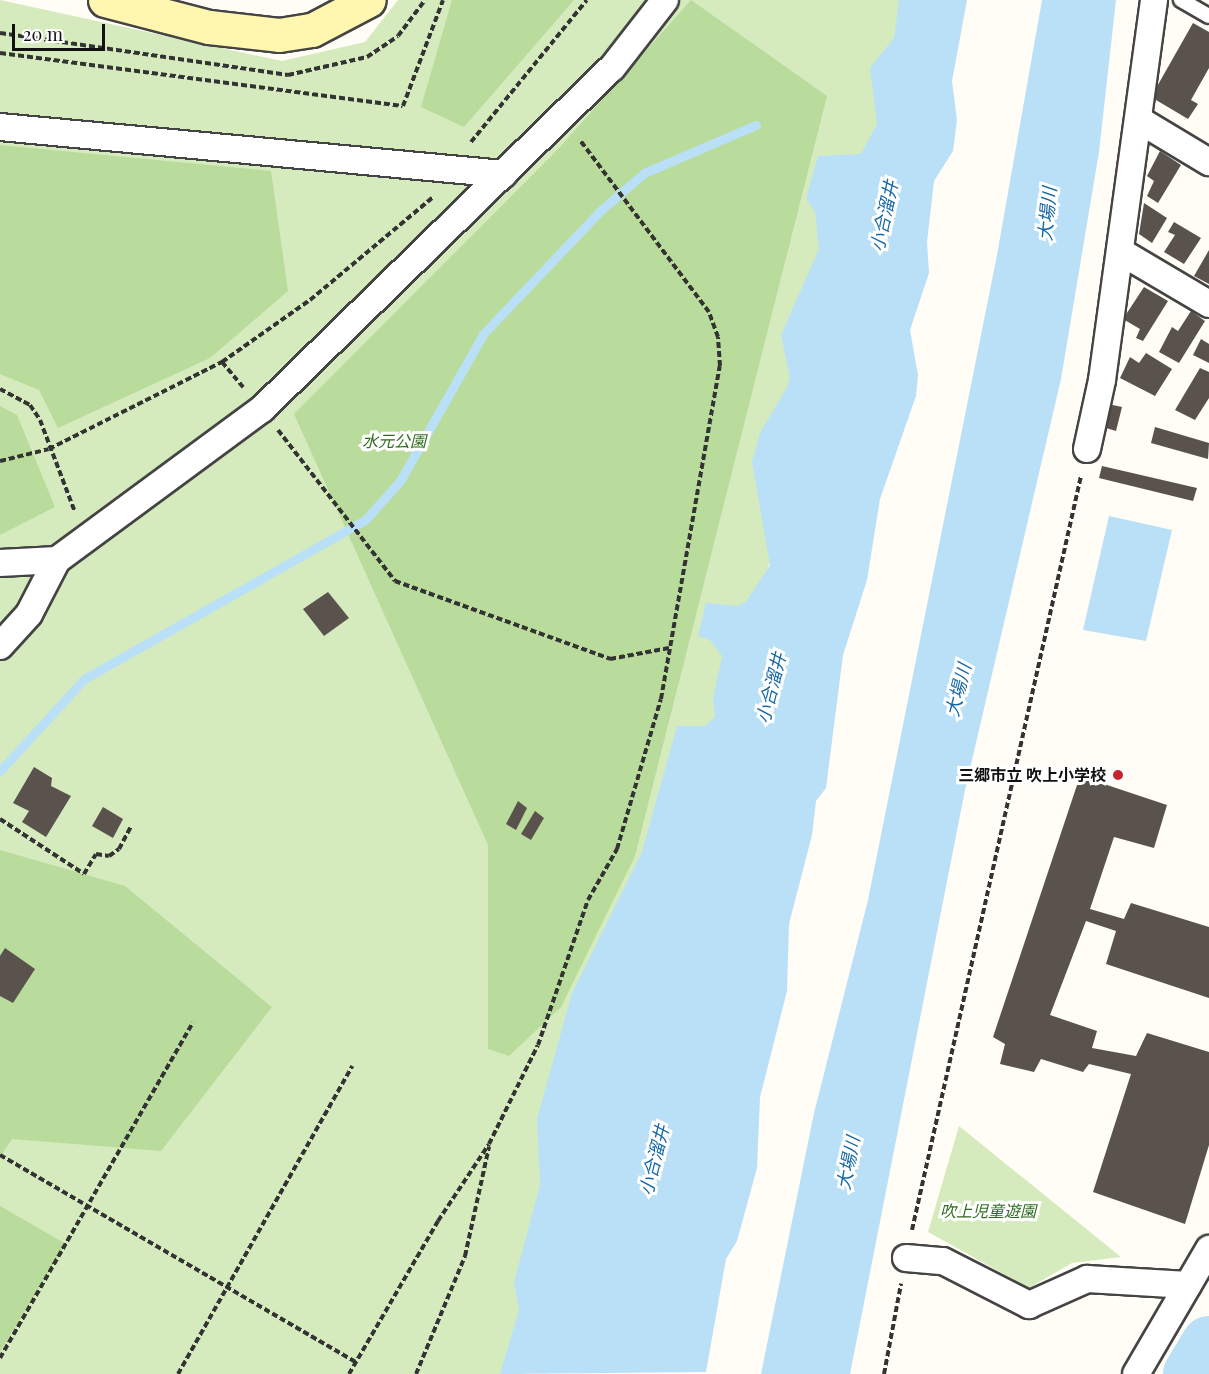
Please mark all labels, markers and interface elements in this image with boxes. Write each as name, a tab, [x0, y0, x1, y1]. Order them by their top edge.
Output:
scale bar	[15, 12, 108, 50]
text: 20 m	[23, 22, 63, 46]
water label: 小合溜井	[866, 179, 902, 253]
water label: 大場川	[1034, 186, 1060, 242]
park label: 水元公園	[362, 431, 426, 451]
water label: 小合溜井	[752, 650, 790, 726]
water label: 大場川	[941, 661, 975, 719]
place label: 三郷市立 吹上小学校	[958, 765, 1106, 785]
marker: 三郷市立 吹上小学校	[1111, 768, 1125, 782]
water label: 小合溜井	[635, 1122, 673, 1198]
water label: 大場川	[832, 1134, 864, 1192]
park label: 吹上児童遊園	[940, 1201, 1036, 1221]

